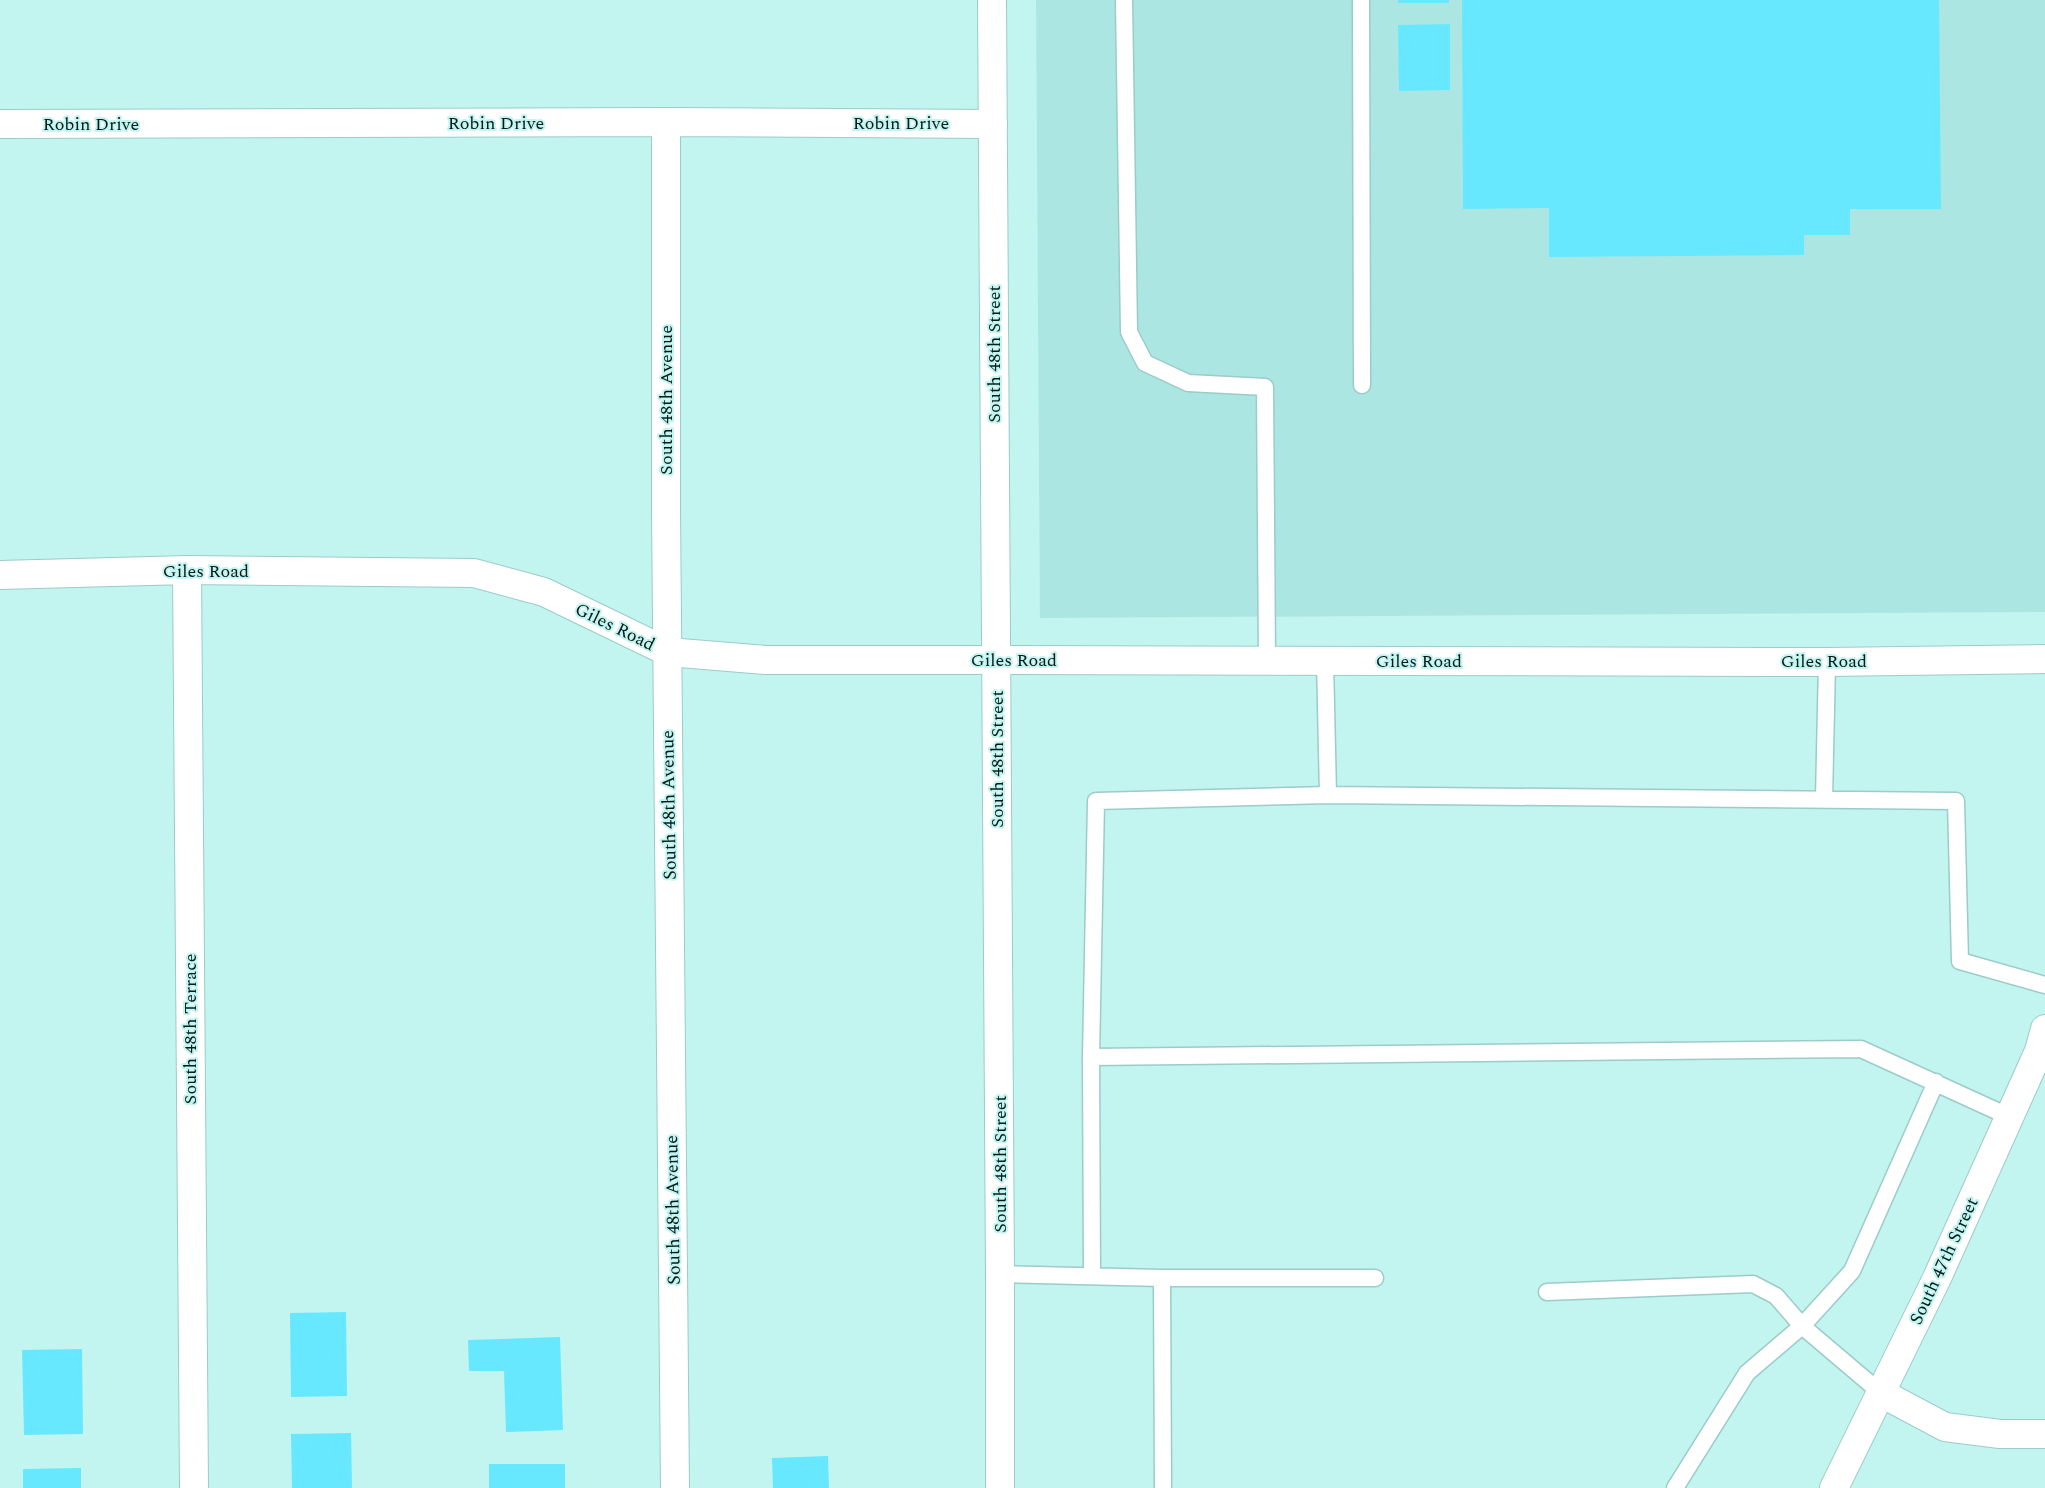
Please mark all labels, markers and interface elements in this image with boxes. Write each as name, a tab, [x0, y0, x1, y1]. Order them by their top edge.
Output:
street label: Robin Drive	[448, 110, 544, 137]
street label: Robin Drive	[853, 110, 949, 137]
street label: Robin Drive	[43, 111, 139, 138]
street label: South 48th Street	[981, 285, 1008, 423]
street label: South 48th Avenue	[653, 325, 680, 475]
street label: Giles Road	[163, 558, 249, 585]
street label: Giles Road	[570, 596, 660, 658]
street label: Giles Road	[971, 647, 1057, 674]
street label: Giles Road	[1376, 648, 1462, 675]
street label: Giles Road	[1781, 648, 1867, 675]
street label: South 48th Street	[984, 690, 1011, 828]
street label: South 48th Avenue	[654, 730, 684, 880]
street label: South 48th Terrace	[177, 954, 204, 1104]
street label: South 48th Street	[987, 1095, 1014, 1233]
street label: South 48th Avenue	[658, 1135, 688, 1285]
street label: South 47th Street	[1903, 1193, 1985, 1329]

